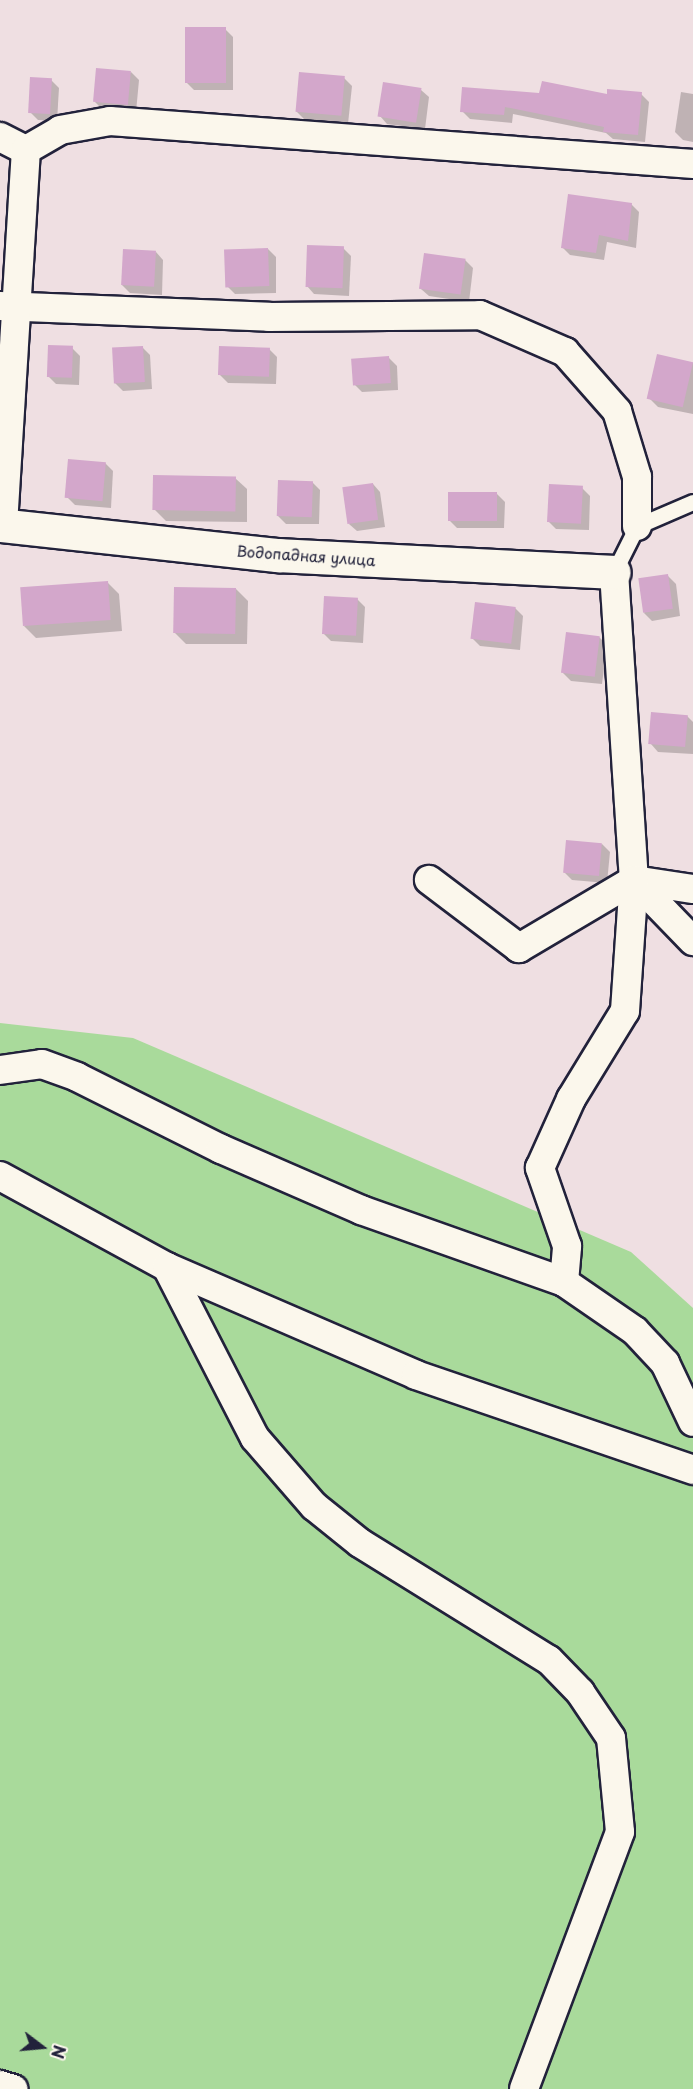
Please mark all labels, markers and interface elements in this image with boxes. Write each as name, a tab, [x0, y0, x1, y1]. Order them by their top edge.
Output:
street label: Водопадная улица	[235, 541, 377, 569]
north arrow	[12, 2017, 72, 2077]
text: N	[46, 2043, 73, 2061]

